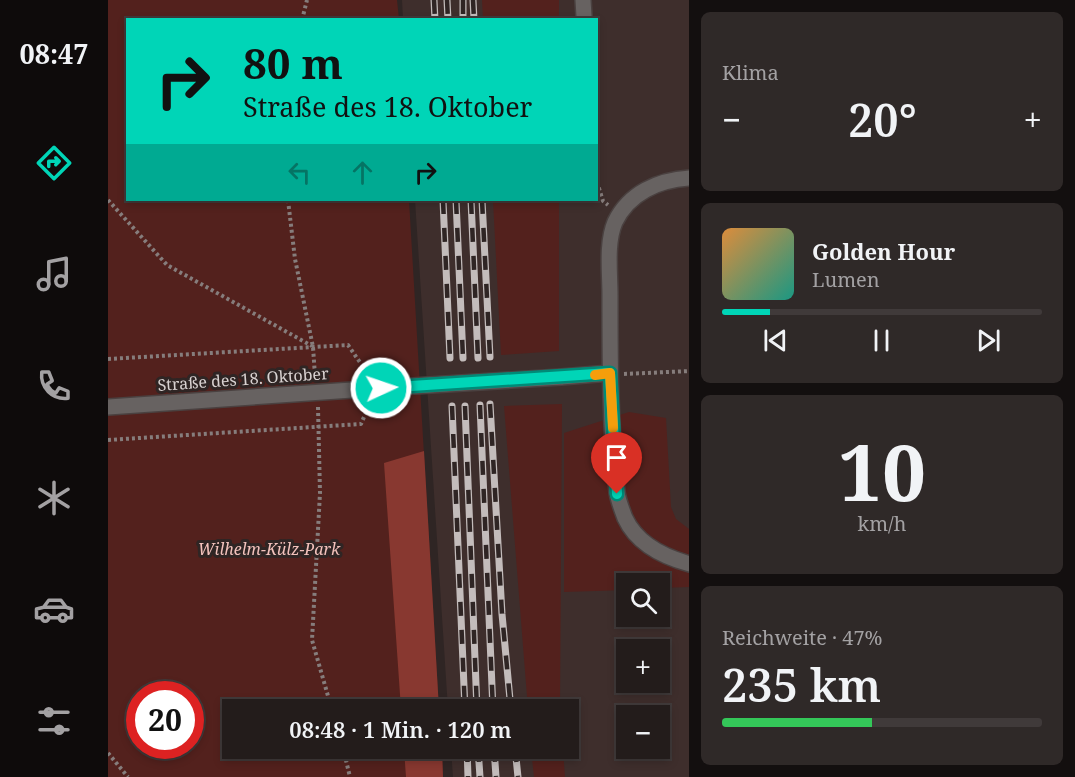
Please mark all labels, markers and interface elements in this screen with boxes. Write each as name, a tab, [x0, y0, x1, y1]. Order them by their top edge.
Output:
text: 80 m	[243, 34, 343, 91]
text: 08:47	[19, 35, 89, 72]
icon: right	[144, 42, 222, 120]
text: Klima	[722, 59, 779, 86]
text: Straße des 18. Oktober	[243, 88, 532, 125]
text: 20°	[848, 89, 917, 150]
text: −	[722, 97, 741, 142]
text: +	[1024, 97, 1042, 142]
icon: directions	[33, 142, 75, 184]
icon: left	[283, 156, 316, 189]
icon: ahead	[346, 156, 379, 189]
icon: right	[409, 156, 442, 189]
text: Golden Hour	[812, 236, 955, 266]
icon: music	[33, 253, 75, 295]
text: Lumen	[812, 266, 880, 293]
icon: previous	[759, 324, 792, 357]
icon: pause	[865, 324, 898, 357]
icon: next	[972, 324, 1005, 357]
position arrow	[349, 356, 413, 420]
street label: Straße des 18. Oktober	[157, 362, 330, 396]
icon: phone	[33, 365, 75, 407]
text: 10	[838, 418, 926, 524]
pin	[591, 432, 642, 494]
icon: arrive	[600, 441, 633, 474]
icon: climate	[33, 477, 75, 519]
text: km/h	[857, 510, 907, 537]
park label: Wilhelm-Külz-Park	[198, 538, 341, 560]
map controls	[616, 573, 670, 759]
button: search	[616, 573, 670, 627]
icon: car	[33, 588, 75, 630]
text: Reichweite · 47%	[722, 624, 883, 651]
button: +	[616, 639, 670, 693]
text: 235 km	[722, 654, 881, 715]
speed limit sign: 20	[126, 681, 204, 759]
icon: filters	[33, 700, 75, 742]
button: −	[616, 705, 670, 759]
text: 08:48 · 1 Min. · 120 m	[289, 714, 512, 744]

